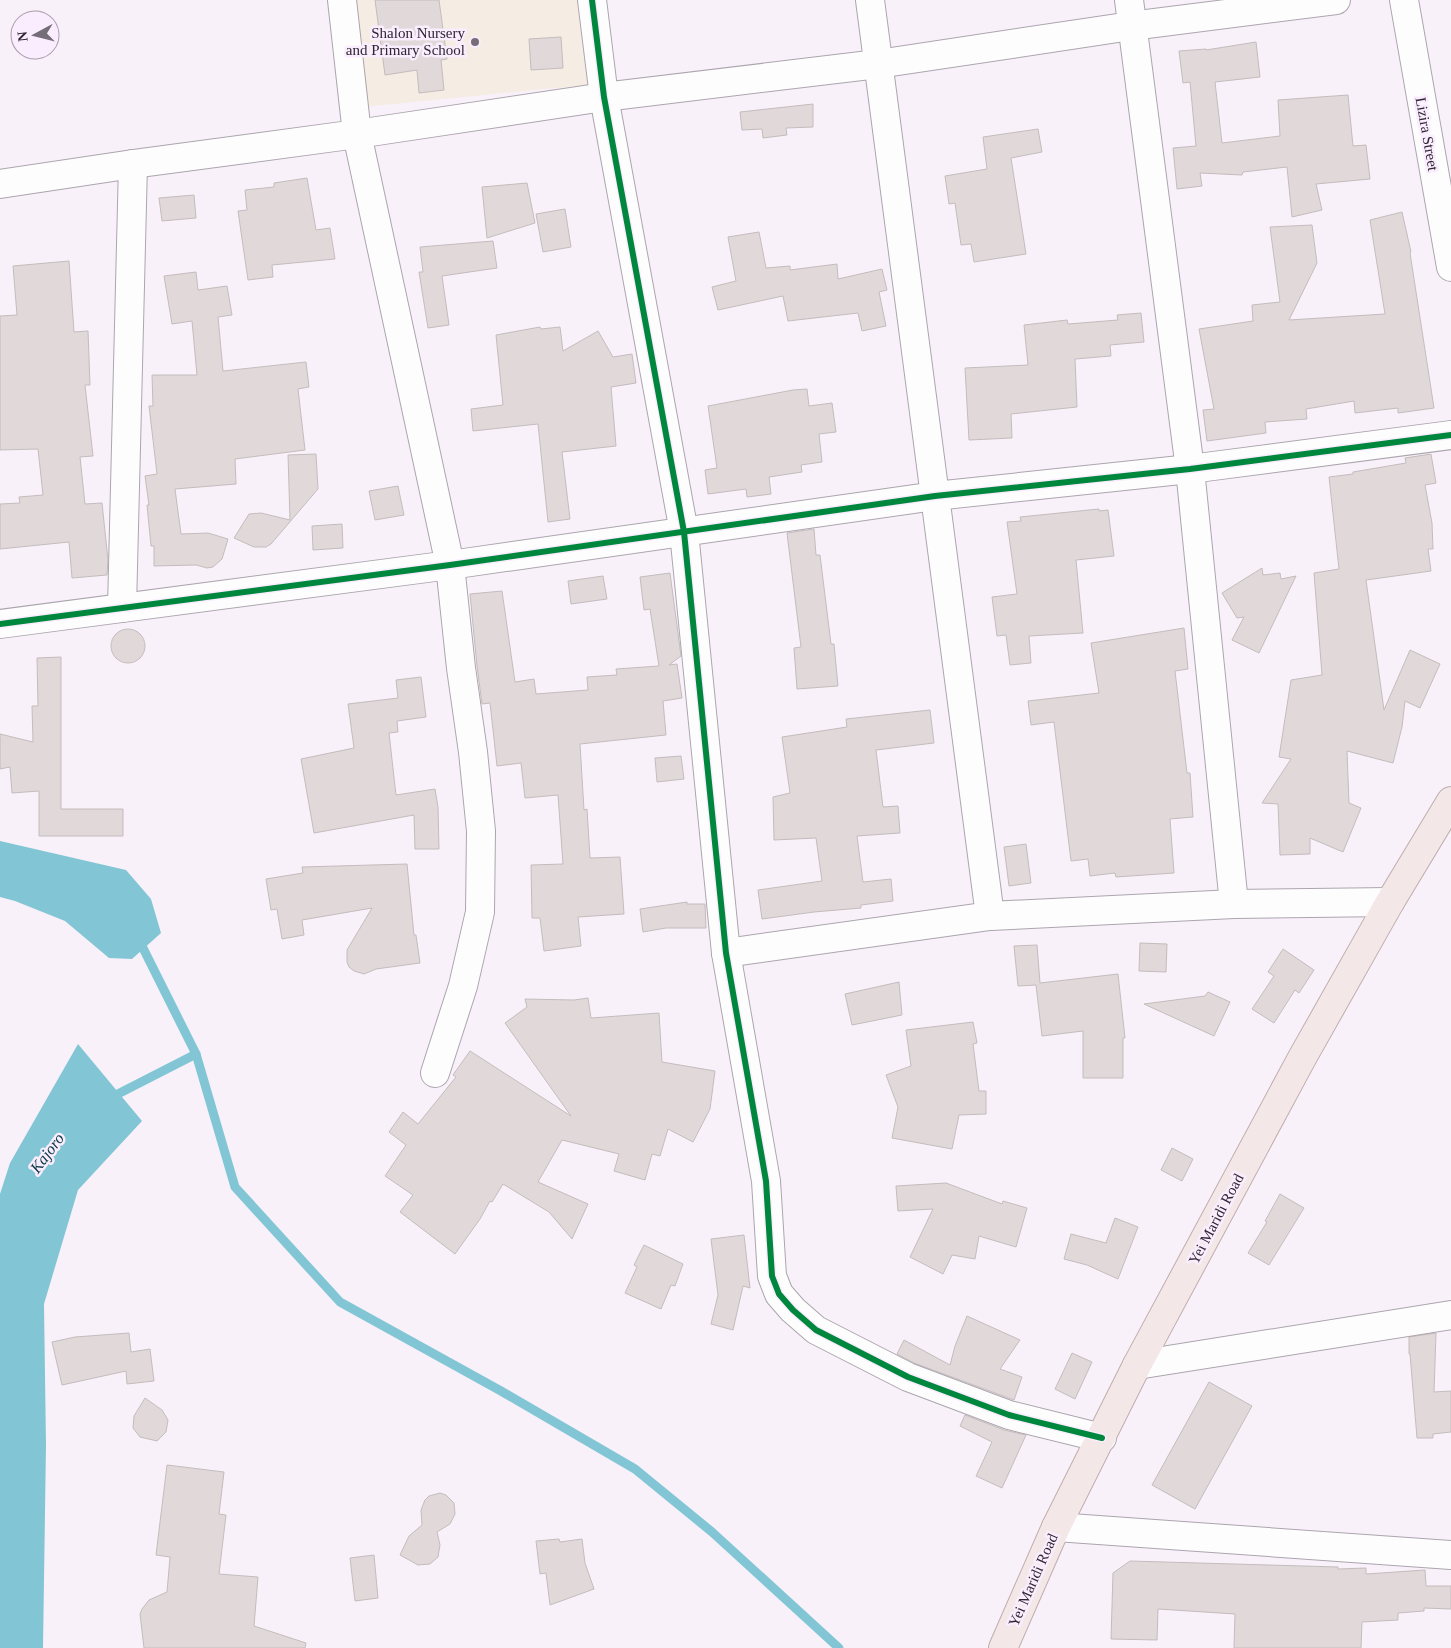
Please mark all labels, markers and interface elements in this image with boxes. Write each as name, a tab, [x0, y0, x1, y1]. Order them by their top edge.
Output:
north arrow	[10, 10, 60, 60]
place label: Shalon Nursery and Primary School	[346, 25, 465, 58]
text: N	[15, 31, 31, 42]
marker: Shalon Nursery and Primary School	[469, 36, 481, 48]
street label: Lizira Street	[1413, 96, 1441, 173]
water label: Kajoro	[26, 1130, 68, 1177]
street label: Yei Maridi Road	[1185, 1171, 1247, 1267]
street label: Yei Maridi Road	[1005, 1531, 1061, 1629]

